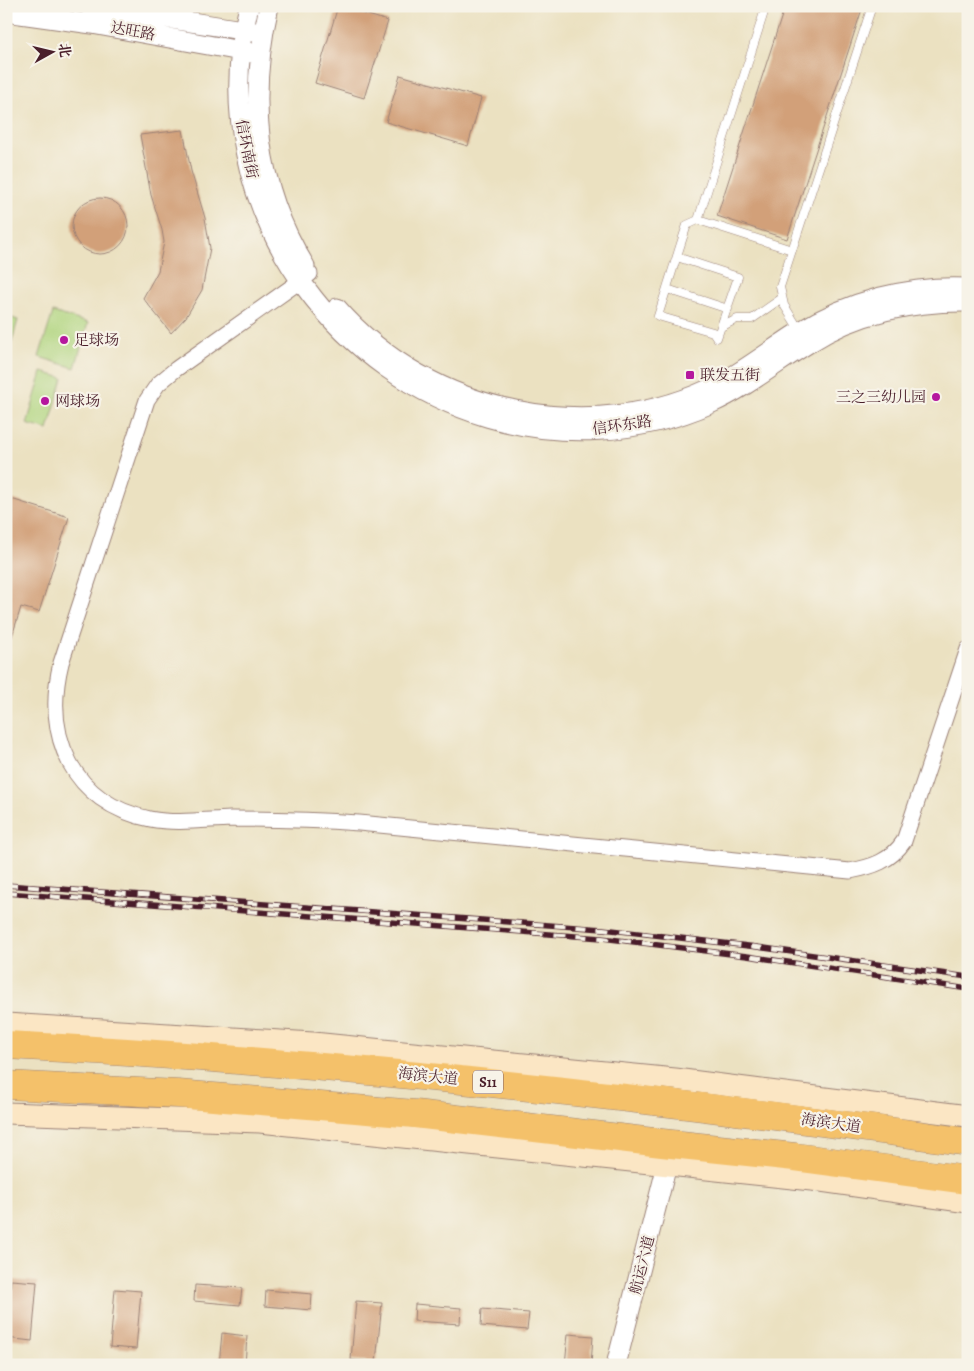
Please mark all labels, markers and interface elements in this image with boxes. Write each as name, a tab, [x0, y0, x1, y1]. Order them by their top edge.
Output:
street label: 达旺路	[109, 17, 157, 45]
north arrow	[28, 28, 78, 78]
text: 北	[54, 42, 75, 59]
street label: 信环南街	[231, 118, 263, 180]
place label: 足球场	[74, 330, 119, 350]
marker: 足球场	[58, 334, 70, 346]
place label: 联发五街	[700, 365, 760, 385]
marker: 联发五街	[684, 369, 696, 381]
place label: 三之三幼儿园	[836, 387, 926, 407]
place label: 网球场	[55, 391, 100, 411]
marker: 三之三幼儿园	[930, 391, 942, 403]
marker: 网球场	[39, 395, 51, 407]
street label: 信环东路	[591, 411, 653, 439]
street label: 海滨大道	[397, 1063, 459, 1089]
road number: S11	[473, 1070, 503, 1094]
street label: 海滨大道	[800, 1109, 862, 1137]
street label: 航运六道	[625, 1233, 659, 1297]

